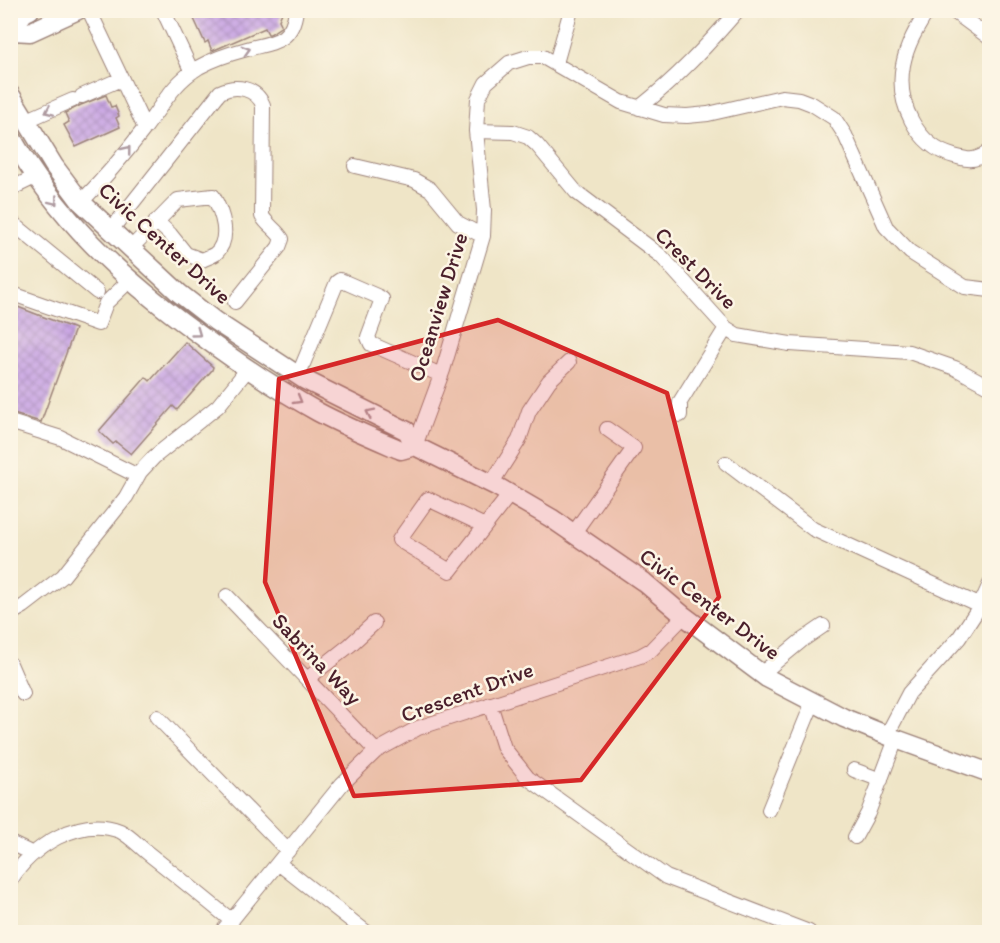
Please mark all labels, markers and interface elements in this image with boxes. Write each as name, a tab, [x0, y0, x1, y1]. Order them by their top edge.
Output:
one-way arrow	[240, 45, 251, 57]
one-way arrow	[45, 103, 56, 115]
one-way arrow	[120, 145, 131, 156]
street label: Civic Center Drive	[93, 176, 237, 310]
one-way arrow	[47, 194, 58, 205]
street label: Crest Drive	[649, 221, 743, 315]
street label: Oceanview Drive	[402, 229, 474, 385]
one-way arrow	[190, 326, 201, 337]
one-way arrow	[292, 393, 302, 404]
one-way arrow	[365, 408, 376, 420]
street label: Civic Center Drive	[634, 542, 786, 666]
street label: Sabrina Way	[266, 607, 368, 711]
street label: Crescent Drive	[397, 656, 537, 728]

